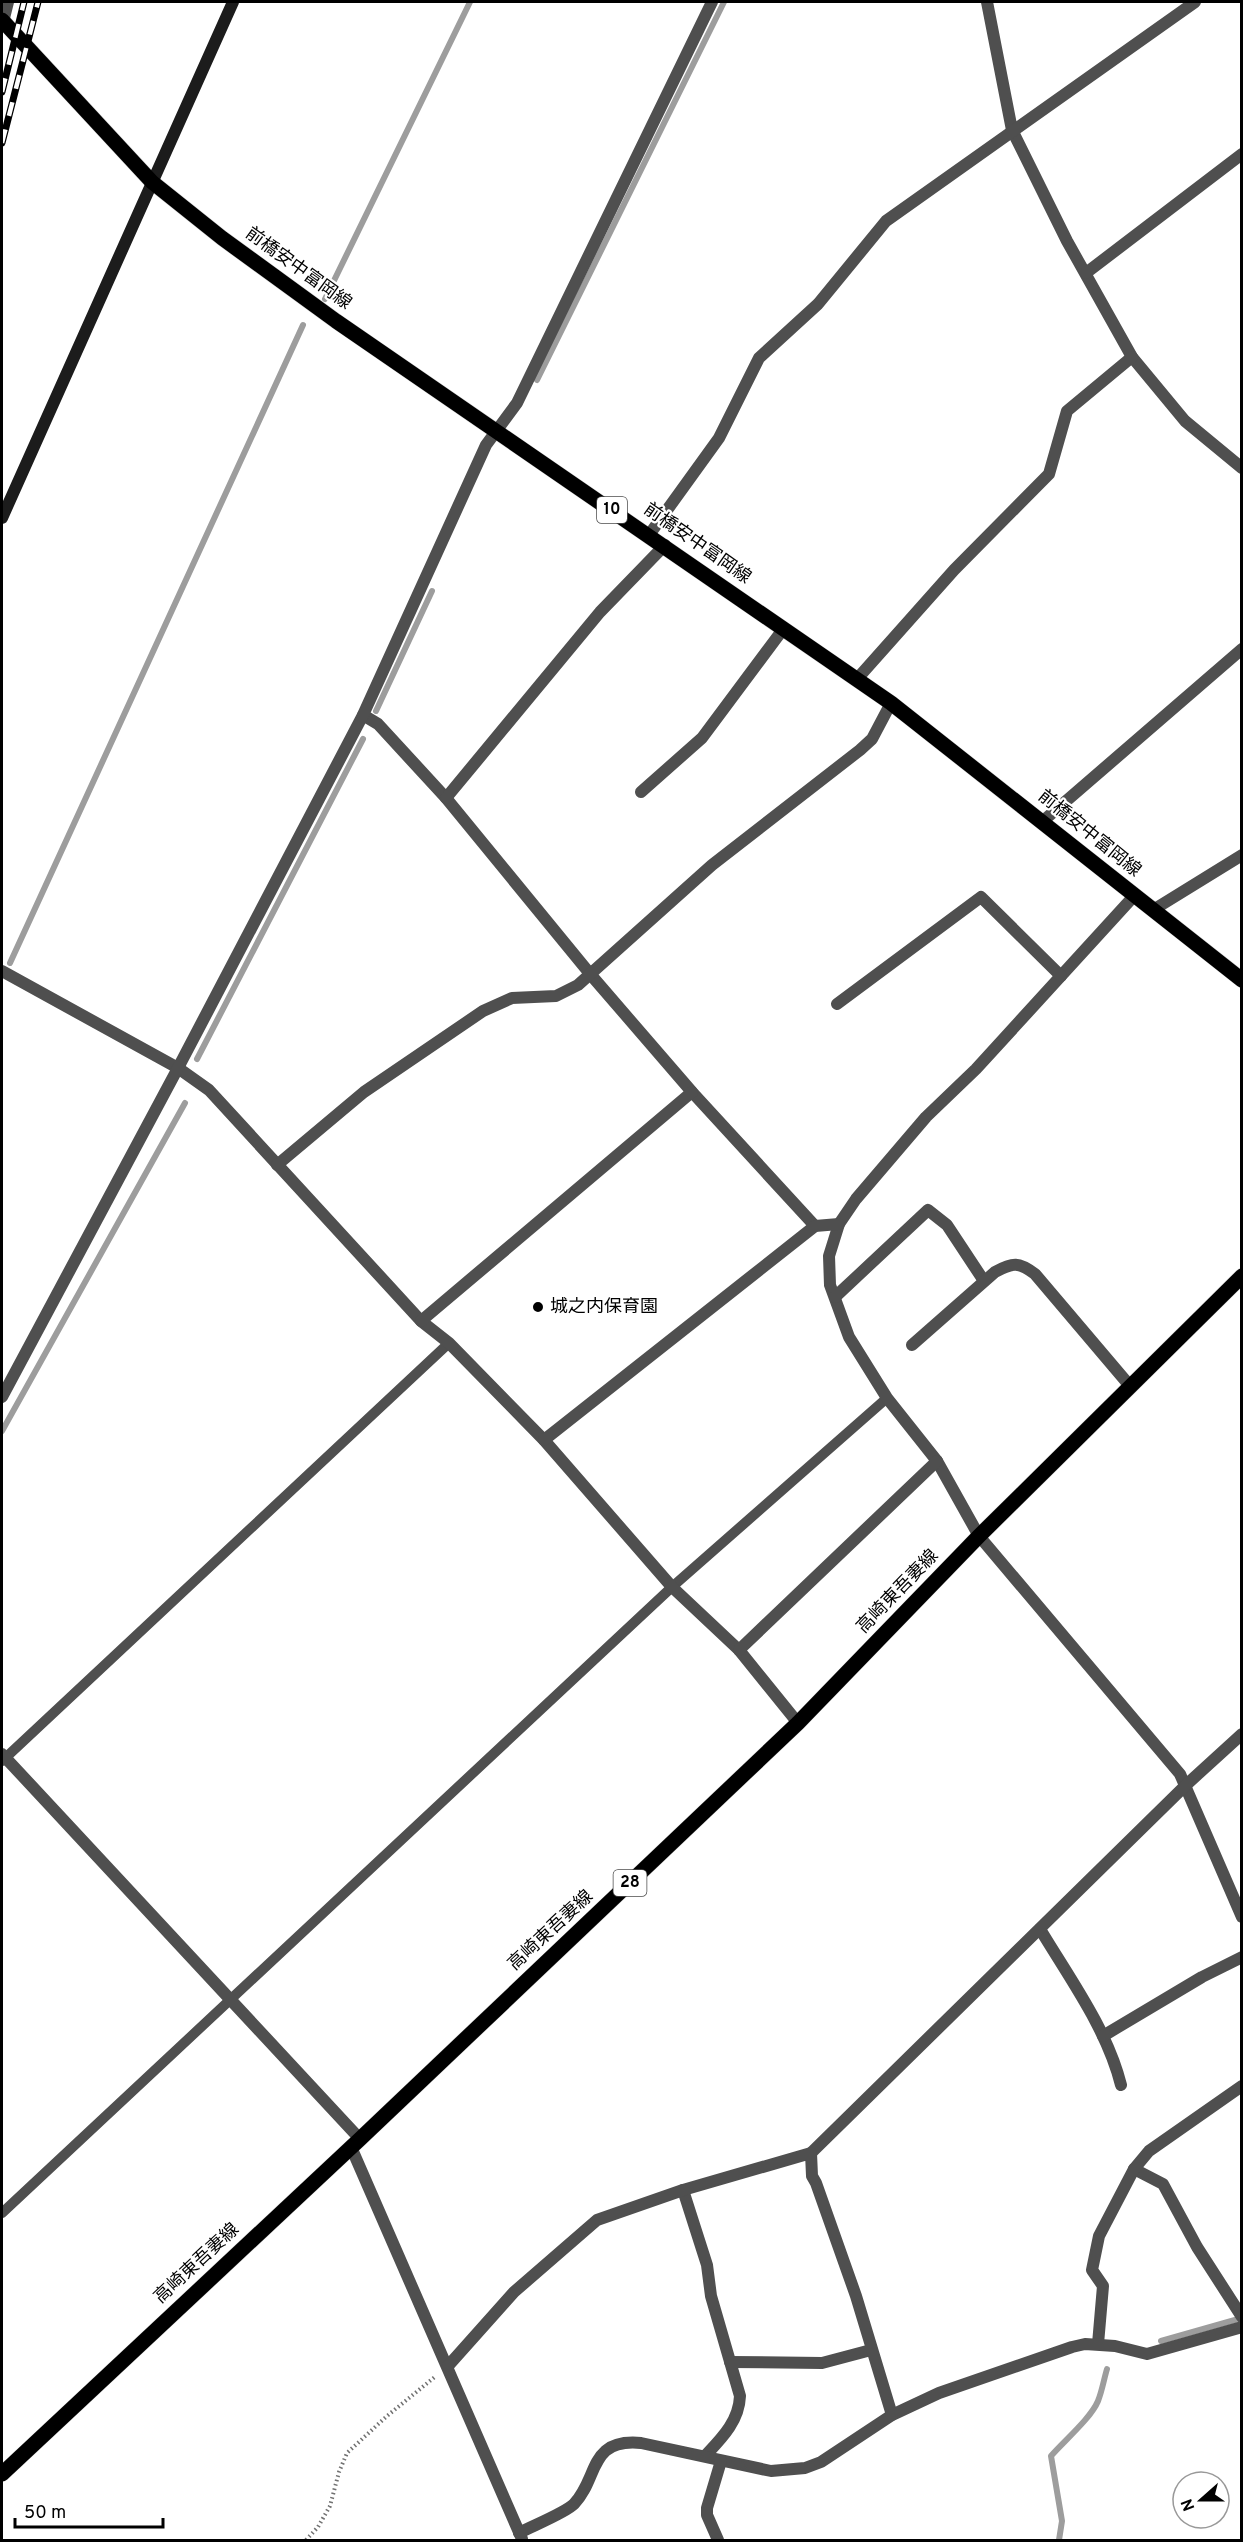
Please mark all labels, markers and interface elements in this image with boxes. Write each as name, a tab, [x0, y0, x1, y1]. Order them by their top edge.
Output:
street label: 前橋安中富岡線	[240, 223, 356, 315]
road number: 10	[597, 497, 627, 523]
street label: 前橋安中富岡線	[639, 498, 755, 590]
street label: 前橋安中富岡線	[1033, 785, 1145, 883]
place label: 城之内保育園	[550, 1296, 658, 1319]
marker: 城之内保育園	[531, 1300, 545, 1314]
street label: 高崎東吾妻線	[852, 1545, 944, 1639]
road number: 28	[614, 1870, 646, 1896]
street label: 高崎東吾妻線	[504, 1886, 598, 1976]
street label: 高崎東吾妻線	[150, 2219, 244, 2309]
north arrow	[1171, 2470, 1231, 2530]
scale bar	[15, 2491, 164, 2529]
text: N	[1177, 2496, 1200, 2514]
text: 50 m	[24, 2502, 66, 2525]

